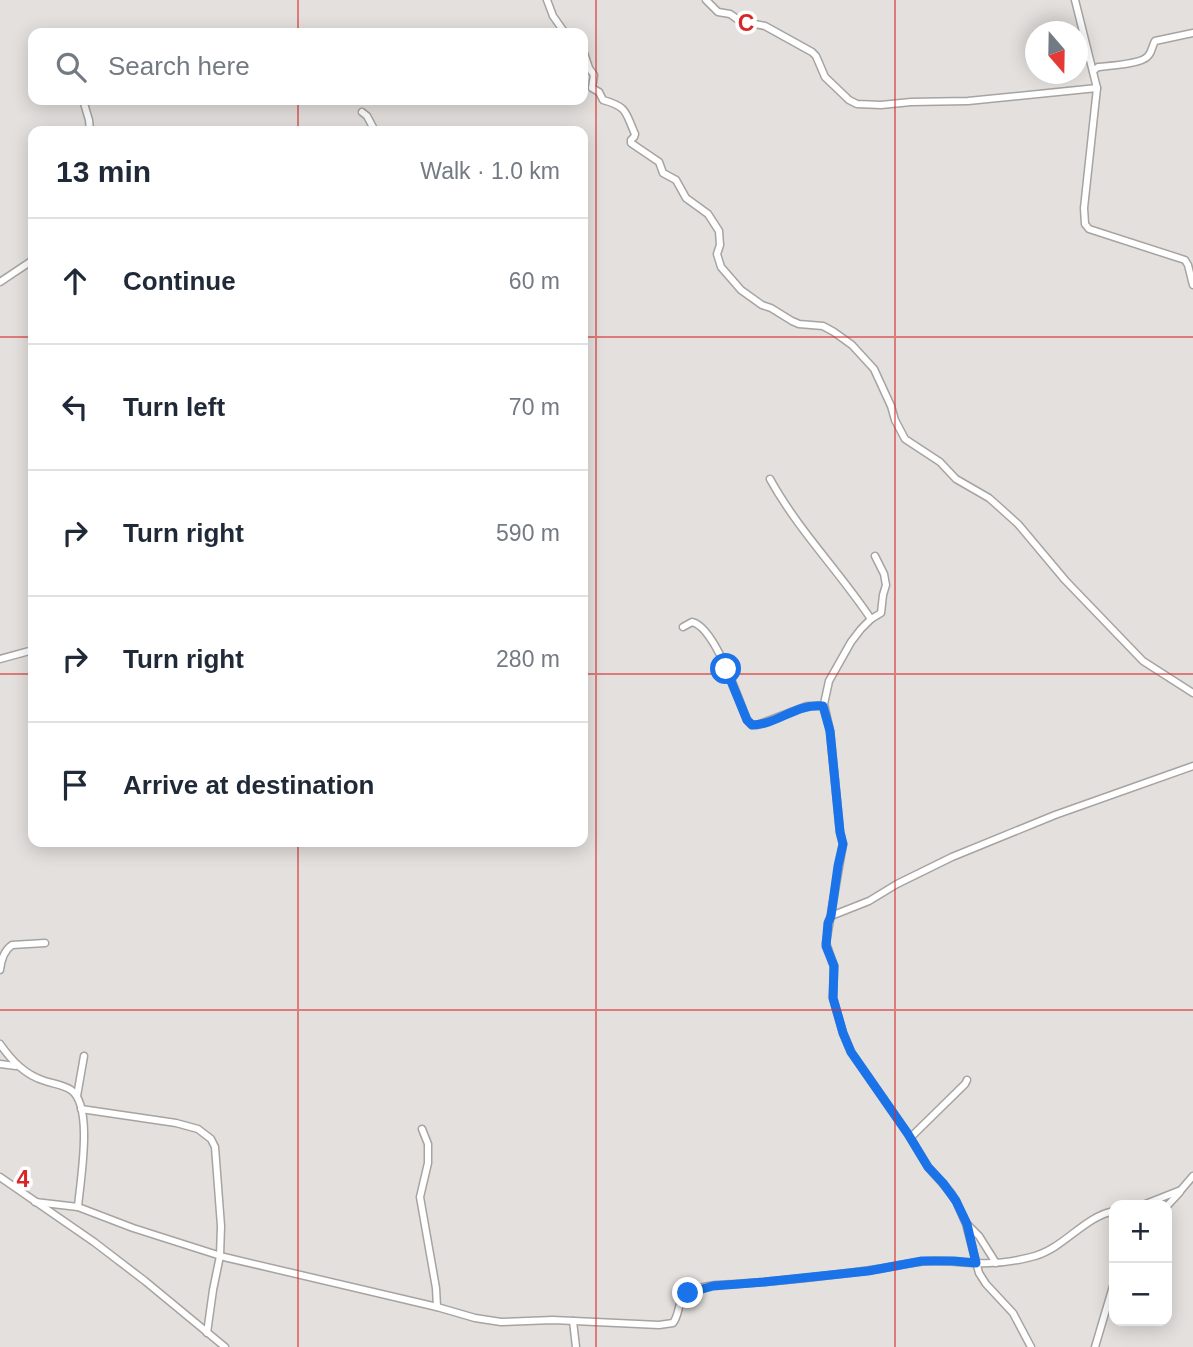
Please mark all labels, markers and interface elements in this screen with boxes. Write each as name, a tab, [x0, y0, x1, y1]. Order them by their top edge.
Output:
text: C	[738, 10, 754, 36]
north arrow	[1025, 21, 1088, 84]
search box	[28, 28, 588, 105]
icon: search	[52, 48, 90, 86]
text: Search here	[108, 51, 250, 81]
text: 13 min	[56, 155, 151, 188]
text: Walk · 1.0 km	[420, 158, 560, 184]
icon: ahead	[56, 262, 94, 300]
text: Continue	[123, 266, 236, 296]
text: 60 m	[509, 268, 560, 294]
icon: left	[56, 388, 94, 426]
text: Turn left	[123, 392, 225, 422]
text: 70 m	[509, 394, 560, 420]
icon: right	[56, 514, 94, 552]
text: Turn right	[123, 518, 244, 548]
text: 590 m	[496, 520, 560, 546]
icon: right	[56, 640, 94, 678]
text: Turn right	[123, 644, 244, 674]
text: 280 m	[496, 646, 560, 672]
route start	[710, 653, 741, 684]
icon: arrive	[56, 766, 94, 804]
text: Arrive at destination	[123, 770, 374, 800]
text: 4	[17, 1166, 30, 1192]
map controls	[1109, 1200, 1172, 1326]
button: +	[1109, 1200, 1172, 1263]
button: −	[1109, 1263, 1172, 1326]
route end	[672, 1277, 703, 1308]

